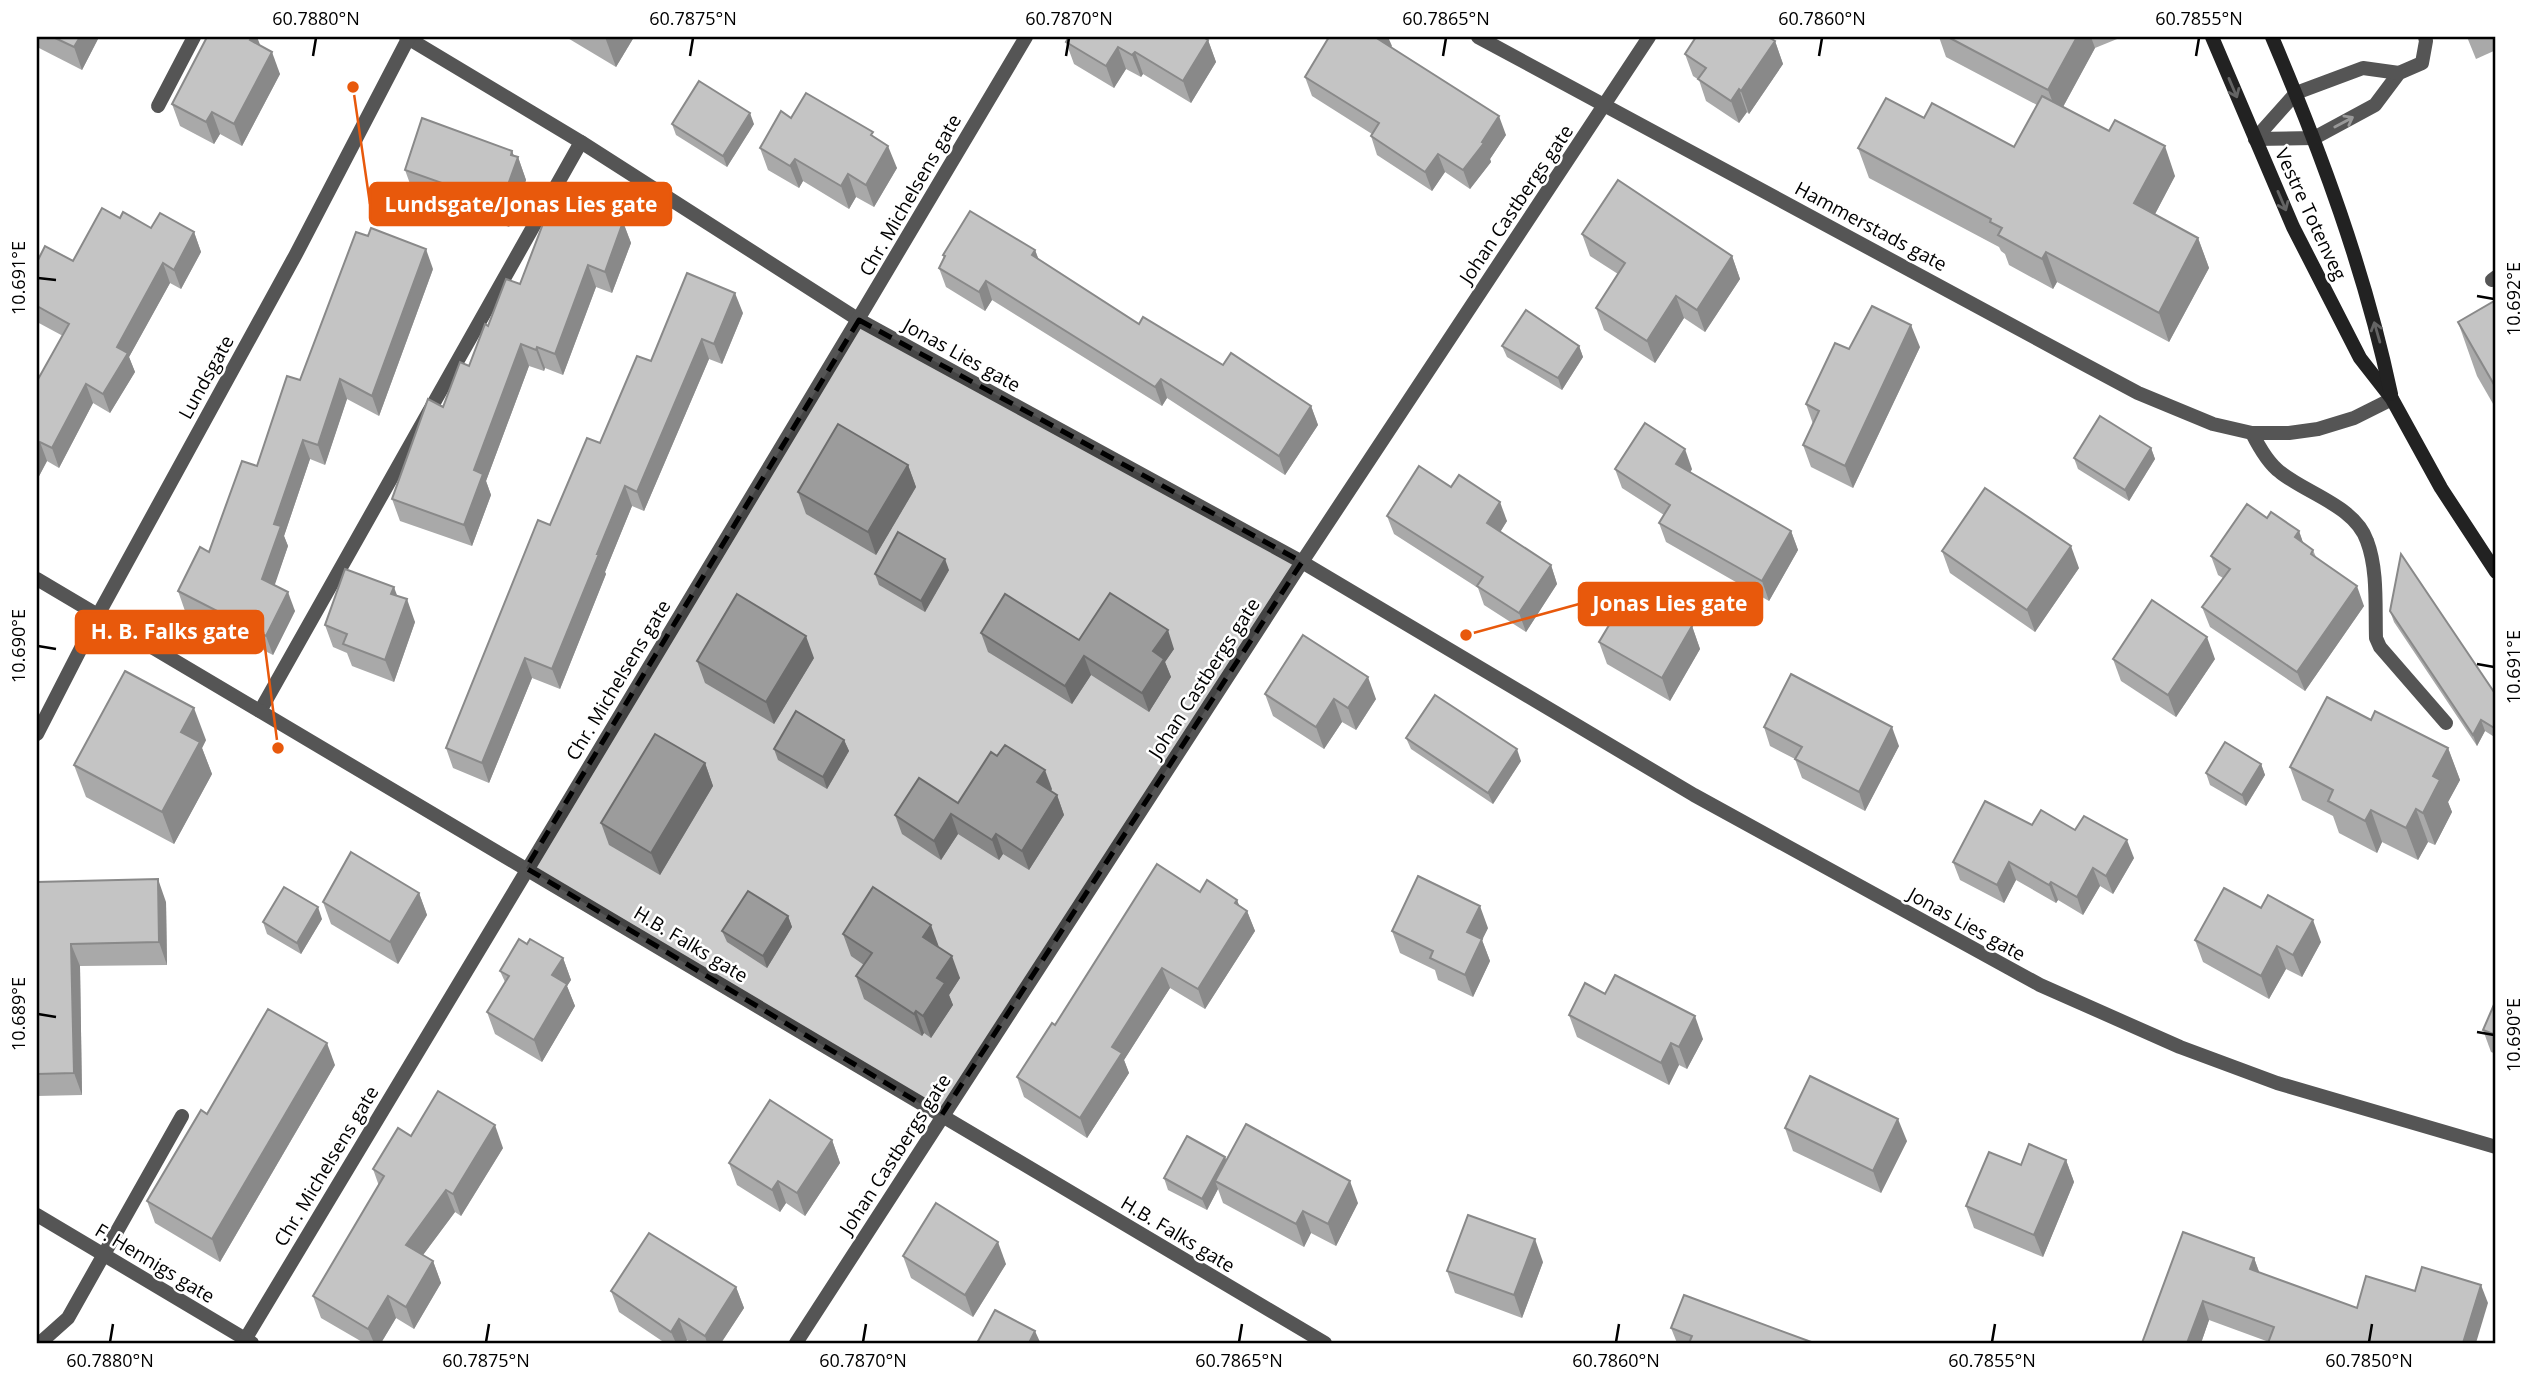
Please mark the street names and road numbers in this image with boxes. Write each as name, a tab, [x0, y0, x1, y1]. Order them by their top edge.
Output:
street label: Chr. Michelsens gate	[853, 109, 967, 281]
street label: Johan Castbergs gate	[1452, 119, 1579, 290]
street label: Vestre Totenveg	[2269, 144, 2353, 284]
street label: Hammerstads gate	[1791, 175, 1951, 277]
street label: Jonas Lies gate	[897, 311, 1025, 398]
street label: Lundsgate	[172, 330, 240, 424]
street label: Johan Castbergs gate	[1141, 593, 1266, 765]
street label: Chr. Michelsens gate	[560, 595, 676, 765]
street label: Jonas Lies gate	[1902, 880, 2030, 967]
street label: H.B. Falks gate	[629, 900, 753, 988]
street label: Johan Castbergs gate	[832, 1069, 957, 1241]
street label: Chr. Michelsens gate	[268, 1081, 384, 1251]
street label: H.B. Falks gate	[1116, 1190, 1240, 1278]
street label: F. Hennigs gate	[90, 1217, 220, 1309]

